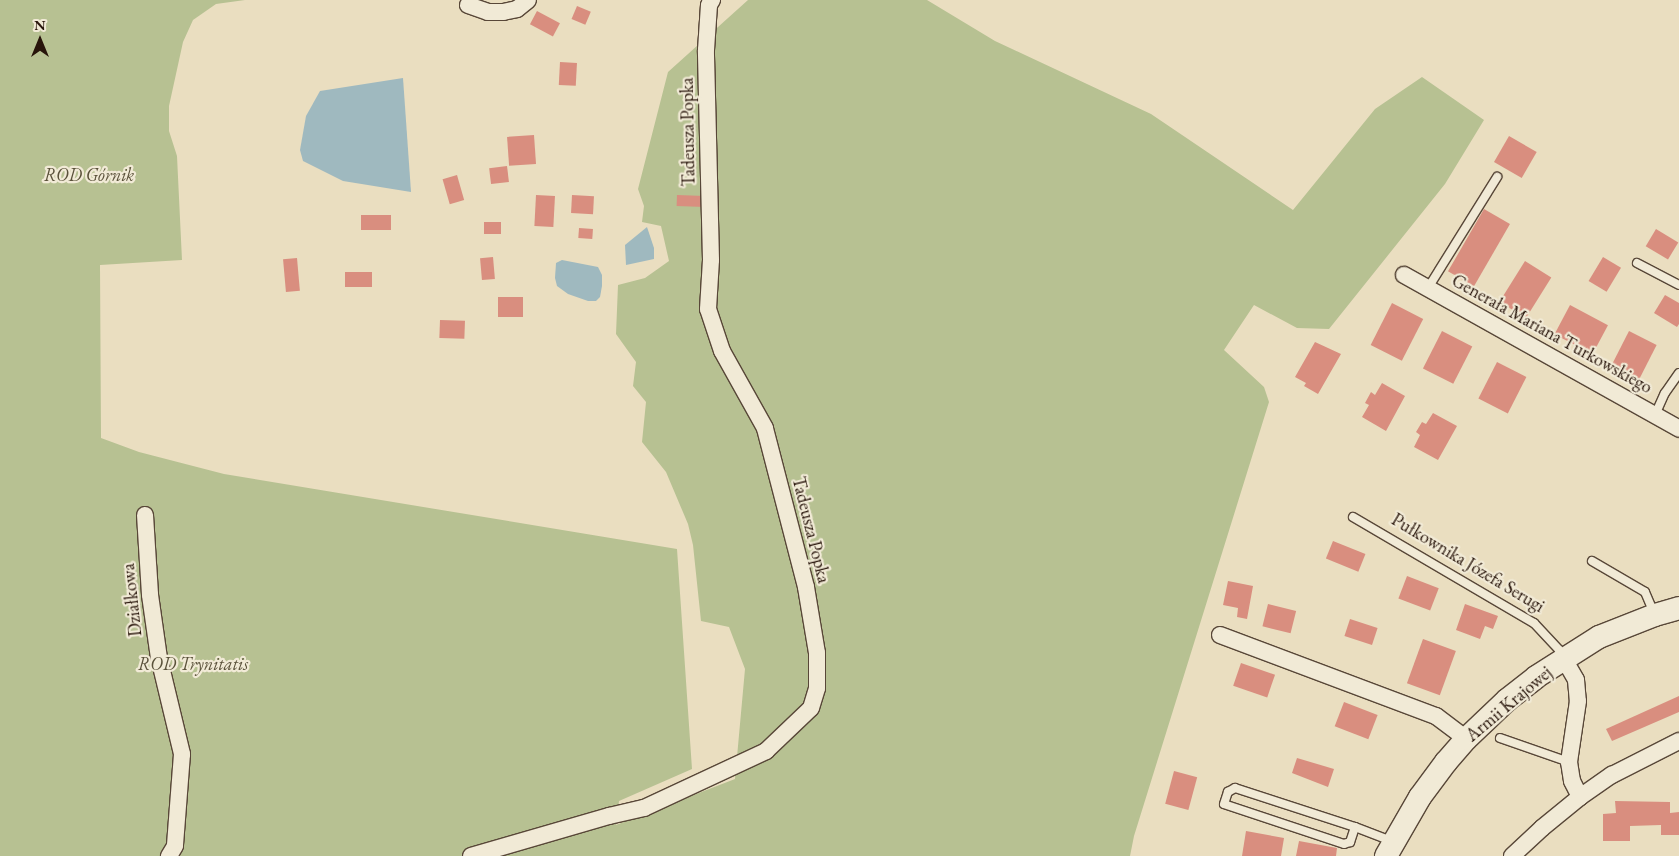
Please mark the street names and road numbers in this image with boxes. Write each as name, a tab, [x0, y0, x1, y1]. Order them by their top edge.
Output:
street label: Tadeusza Popka	[676, 77, 700, 187]
street label: Generała Mariana Turkowskiego	[1448, 270, 1656, 398]
street label: Tadeusza Popka	[787, 475, 835, 585]
street label: Pułkownika Józefa Serugi	[1388, 509, 1548, 617]
street label: Działkowa	[117, 562, 147, 638]
street label: Armii Krajowej	[1462, 662, 1556, 746]

